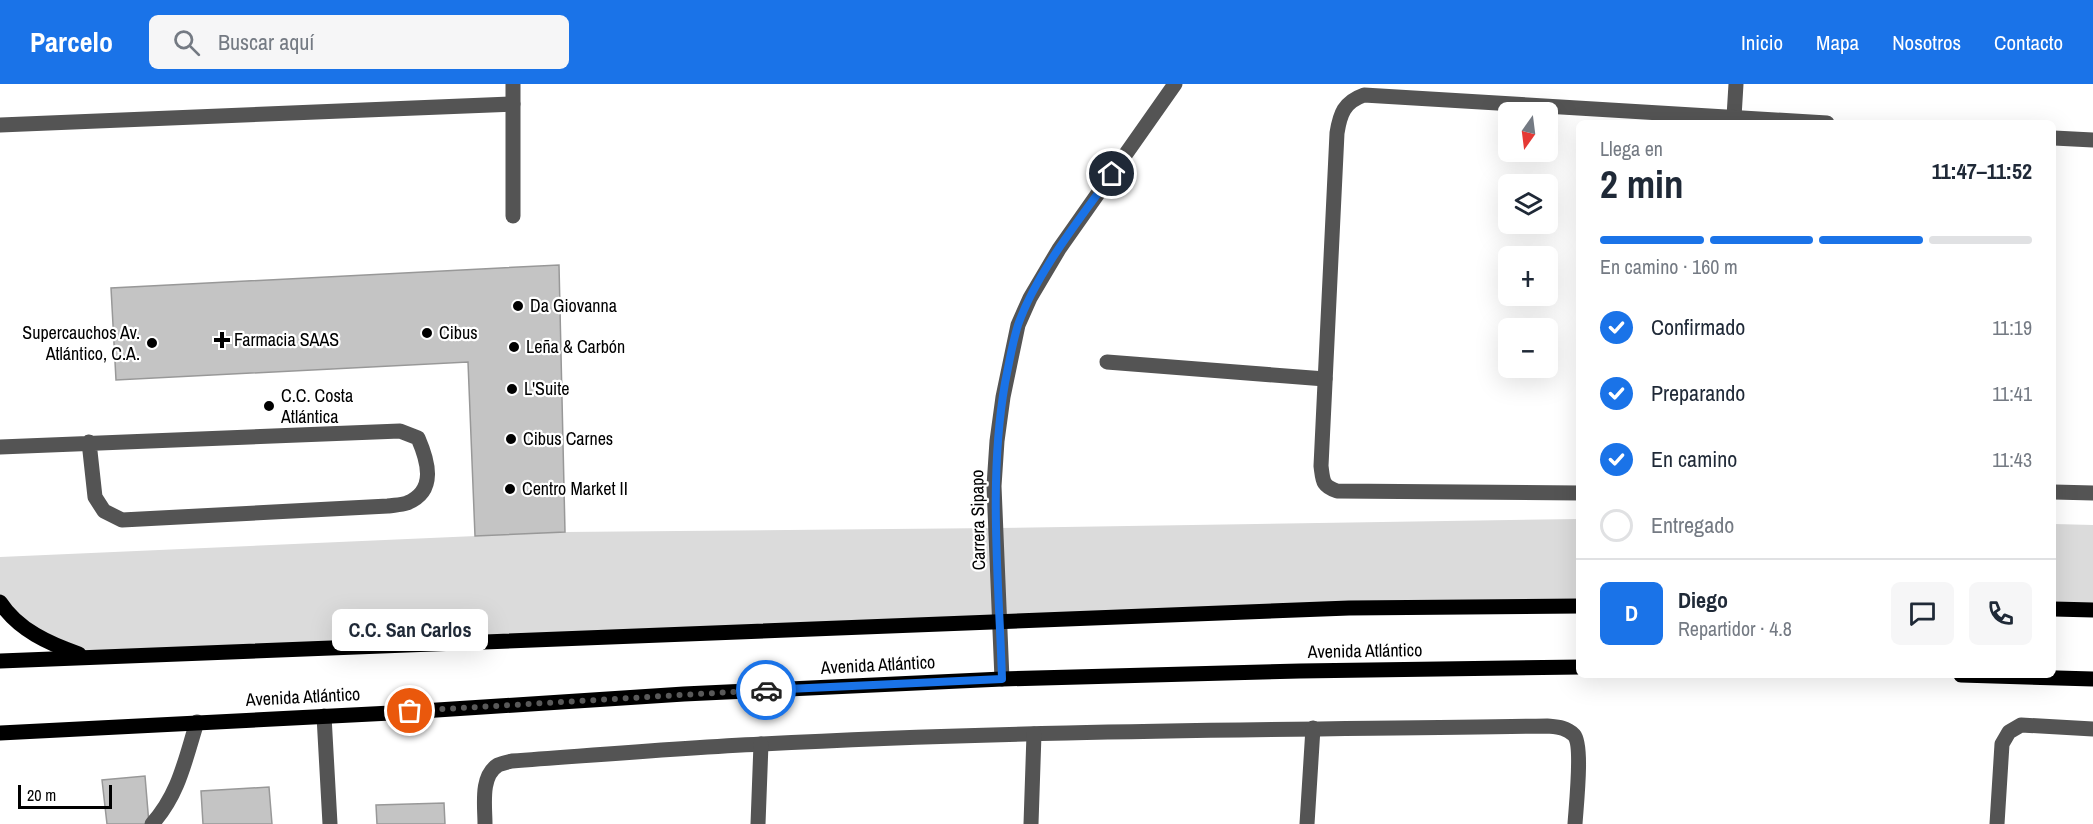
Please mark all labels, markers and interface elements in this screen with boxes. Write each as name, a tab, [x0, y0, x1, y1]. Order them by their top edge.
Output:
search box	[149, 15, 569, 69]
text: Parcelo	[30, 23, 113, 61]
icon: search	[170, 26, 203, 59]
text: Buscar aquí	[218, 27, 314, 57]
text: Inicio	[1741, 28, 1783, 57]
text: Mapa	[1816, 28, 1859, 57]
text: Nosotros	[1892, 28, 1961, 57]
text: Contacto	[1994, 28, 2063, 57]
north arrow	[1498, 102, 1558, 162]
map controls	[1498, 102, 1558, 378]
text: Llega en	[1600, 135, 1663, 162]
pin	[1086, 148, 1137, 199]
text: 11:47–11:52	[1932, 156, 2032, 186]
icon: home	[1095, 157, 1128, 190]
text: 2 min	[1600, 158, 1684, 210]
button: layers	[1498, 174, 1558, 234]
button: +	[1498, 246, 1558, 306]
text: En camino · 160 m	[1600, 253, 1738, 280]
place label: Da Giovanna	[530, 293, 617, 318]
marker: Da Giovanna	[511, 299, 525, 313]
icon: check	[1600, 311, 1633, 344]
text: Confirmado	[1651, 312, 1745, 342]
text: 11:19	[1992, 314, 2032, 341]
button: −	[1498, 318, 1558, 378]
place label: Supercauchos Av. Atlántico, C.A.	[22, 320, 140, 366]
place label: Cibus	[439, 320, 478, 345]
marker: Cibus	[420, 326, 434, 340]
place label: Farmacia SAAS	[234, 327, 339, 352]
marker: Farmacia SAAS	[215, 333, 229, 347]
place label: Leña & Carbón	[526, 334, 625, 359]
marker: Supercauchos Av. Atlántico, C.A.	[145, 336, 159, 350]
marker: Leña & Carbón	[507, 340, 521, 354]
place label: L'Suite	[524, 376, 570, 401]
icon: check	[1600, 377, 1633, 410]
text: Preparando	[1651, 378, 1745, 408]
text: 11:41	[1992, 380, 2032, 407]
marker: L'Suite	[505, 382, 519, 396]
place label: C.C. Costa Atlántica	[280, 383, 353, 429]
marker: C.C. Costa Atlántica	[262, 399, 276, 413]
place label: Cibus Carnes	[523, 426, 613, 451]
marker: Cibus Carnes	[504, 432, 518, 446]
icon: check	[1600, 443, 1633, 476]
text: En camino	[1651, 444, 1737, 474]
text: 11:43	[1992, 446, 2032, 473]
street label: Carrera Sipapo	[964, 469, 991, 571]
place label: Centro Market II	[522, 476, 628, 501]
marker: Centro Market II	[503, 482, 517, 496]
text: Entregado	[1651, 510, 1734, 540]
button: chat	[1891, 582, 1954, 645]
button: phone	[1969, 582, 2032, 645]
text: Diego	[1678, 585, 1728, 615]
text: D	[1625, 598, 1638, 628]
callout: C.C. San Carlos	[332, 609, 488, 651]
text: Repartidor · 4.8	[1678, 615, 1792, 642]
text: C.C. San Carlos	[348, 616, 472, 643]
street label: Avenida Atlántico	[1306, 637, 1423, 664]
street label: Avenida Atlántico	[819, 649, 936, 680]
courier	[736, 660, 796, 720]
icon: car	[750, 674, 783, 707]
street label: Avenida Atlántico	[244, 681, 361, 712]
pin	[384, 685, 435, 736]
icon: bag	[393, 694, 426, 727]
scale bar	[18, 782, 112, 810]
text: 20 m	[27, 784, 56, 806]

